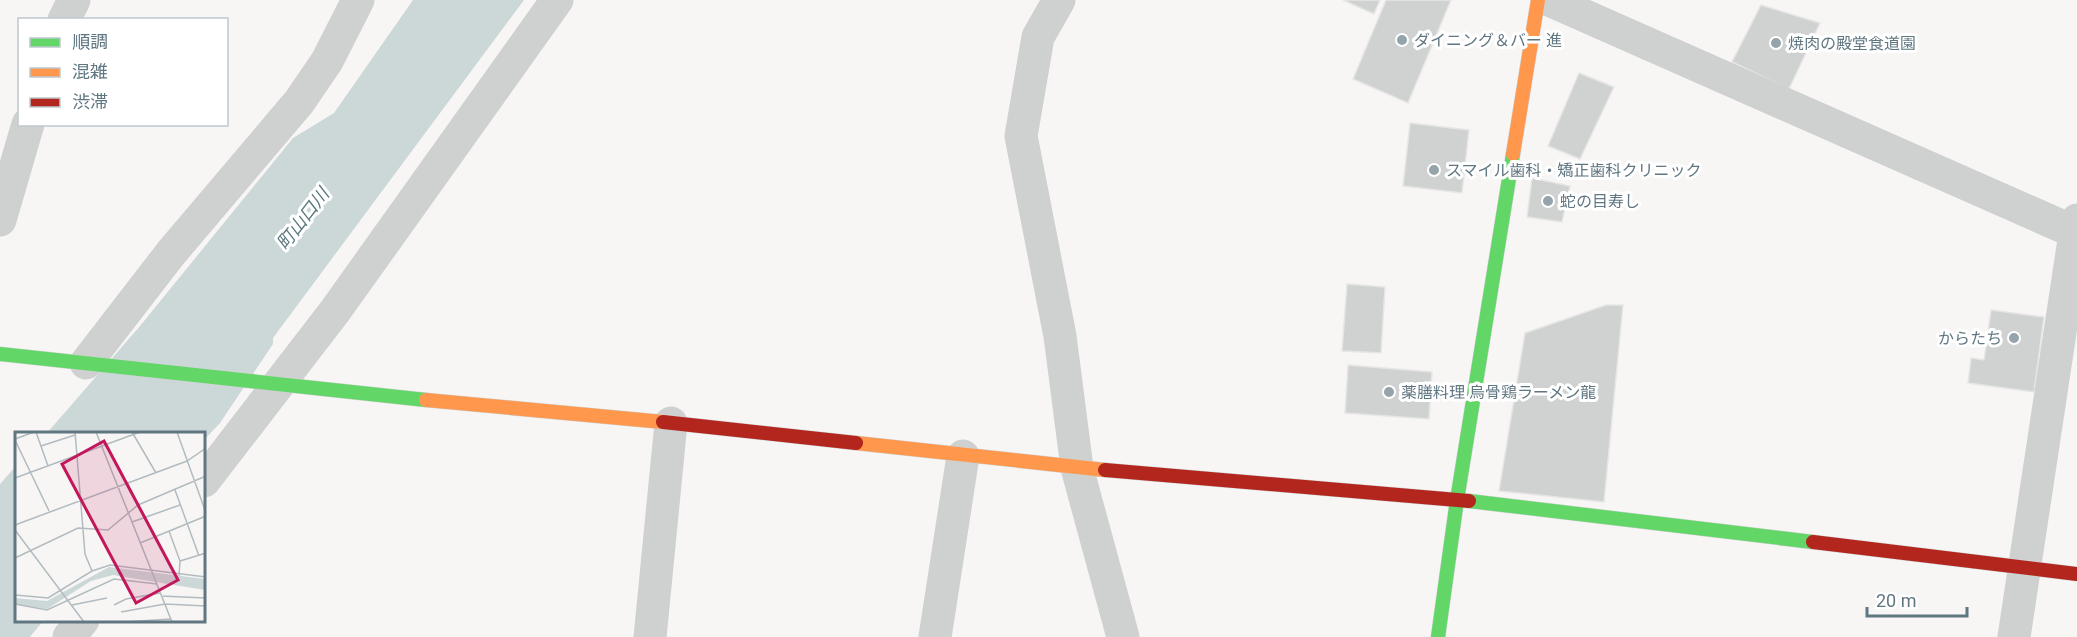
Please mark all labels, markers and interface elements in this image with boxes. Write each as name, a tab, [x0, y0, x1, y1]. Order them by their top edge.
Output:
legend	[18, 18, 228, 126]
text: 順調	[72, 31, 108, 52]
place label: ダイニング＆バー 進	[1414, 31, 1562, 50]
marker: ダイニング＆バー 進	[1395, 33, 1409, 47]
place label: 焼肉の殿堂食道園	[1788, 34, 1916, 53]
marker: 焼肉の殿堂食道園	[1769, 36, 1783, 50]
text: 混雑	[72, 61, 108, 82]
text: 渋滞	[72, 91, 108, 112]
place label: スマイル歯科・矯正歯科クリニック	[1446, 161, 1702, 180]
marker: スマイル歯科・矯正歯科クリニック	[1427, 163, 1441, 177]
water label: 町山口川	[272, 182, 334, 254]
place label: 蛇の目寿し	[1560, 192, 1640, 211]
marker: 蛇の目寿し	[1541, 194, 1555, 208]
place label: からたち	[1938, 329, 2002, 348]
marker: からたち	[2007, 331, 2021, 345]
place label: 薬膳料理 烏骨鶏ラーメン龍	[1401, 383, 1596, 402]
marker: 薬膳料理 烏骨鶏ラーメン龍	[1382, 385, 1396, 399]
inset map	[15, 432, 206, 622]
scale bar	[1867, 580, 1968, 618]
text: 20 m	[1876, 590, 1916, 611]

